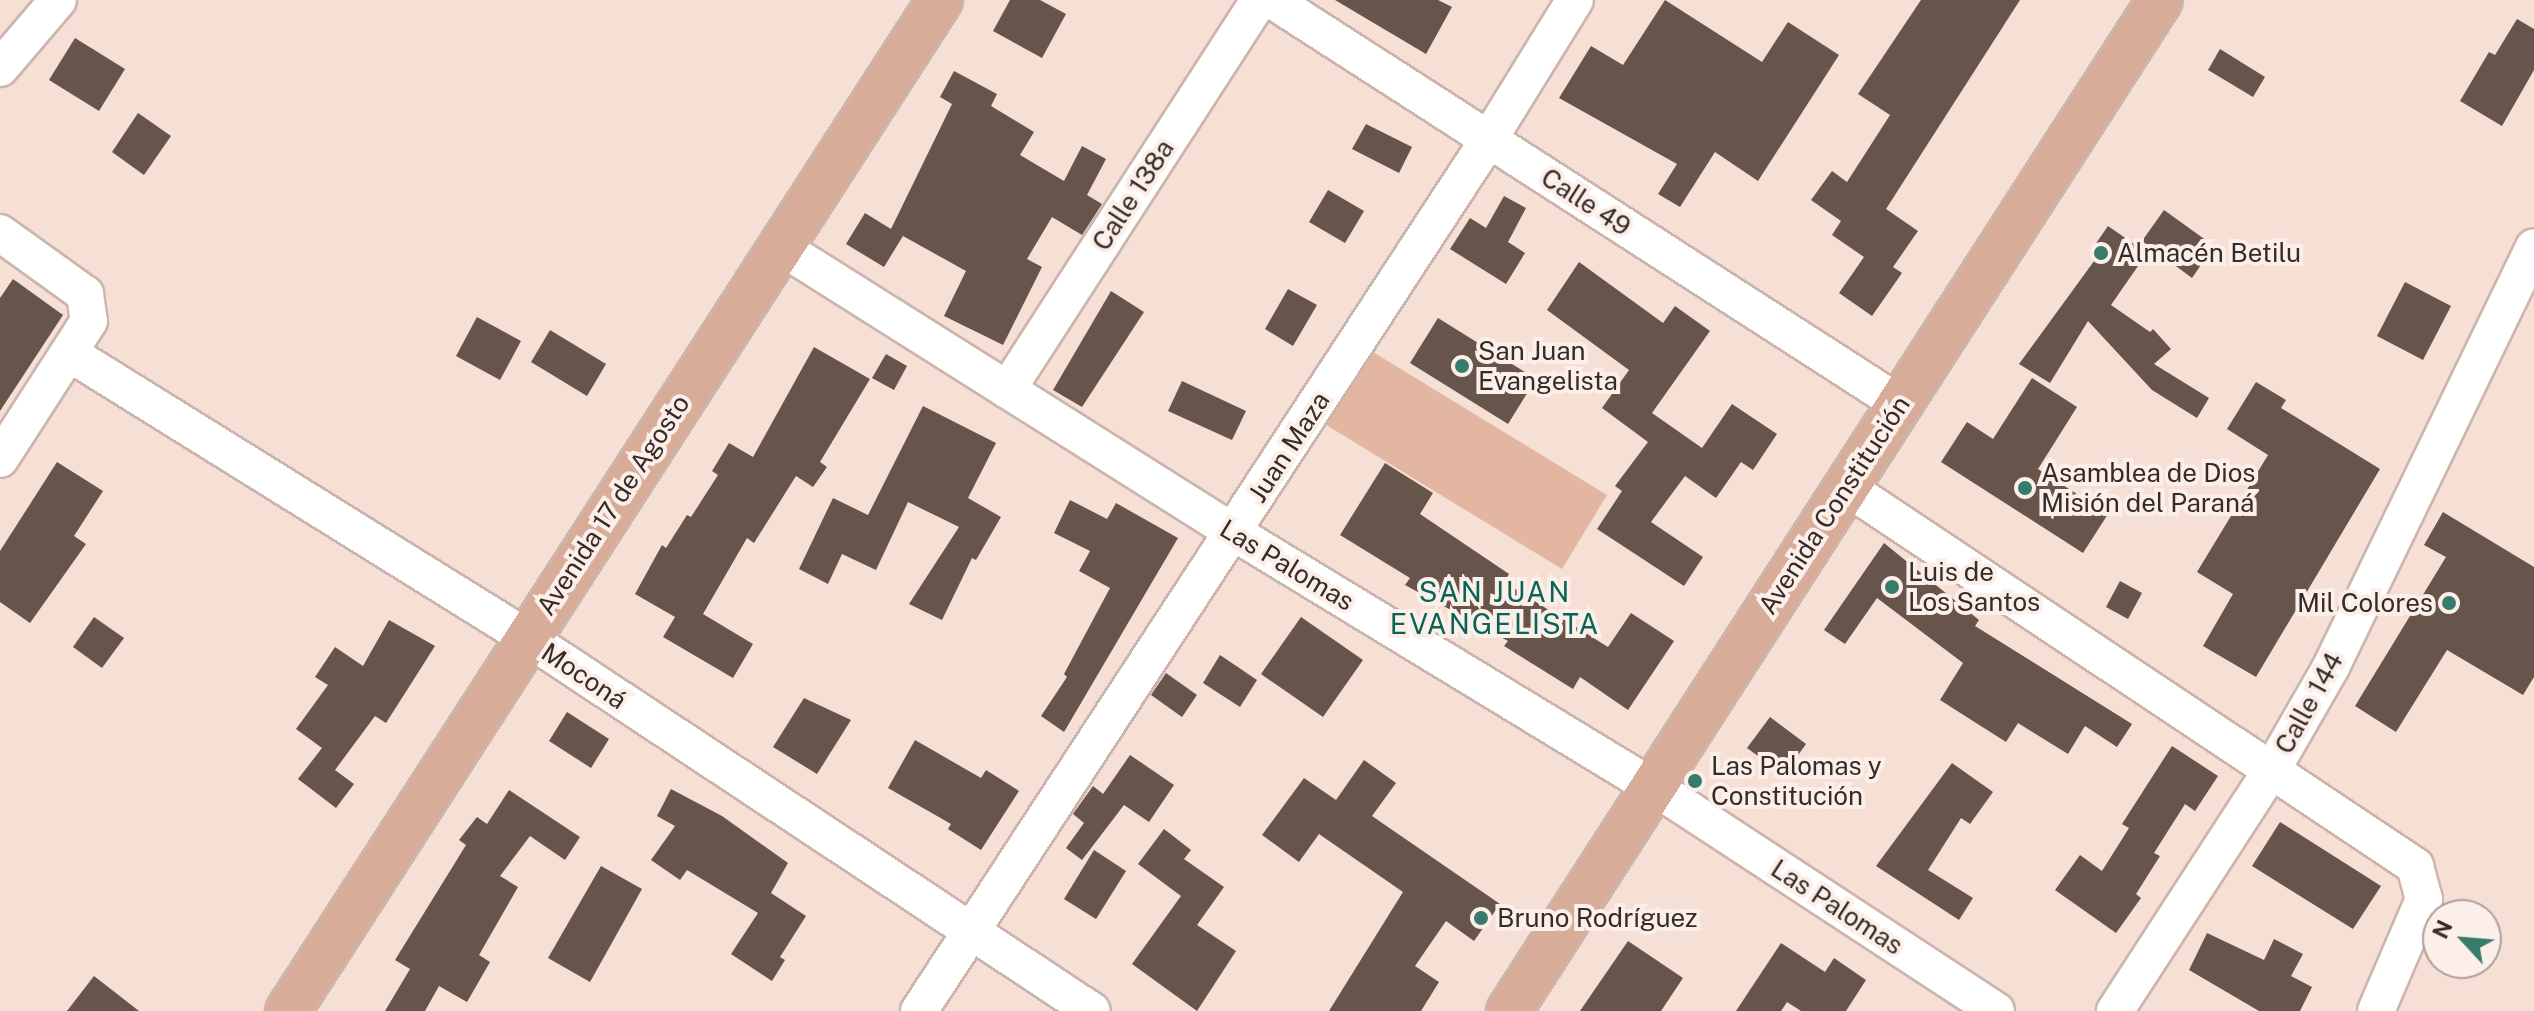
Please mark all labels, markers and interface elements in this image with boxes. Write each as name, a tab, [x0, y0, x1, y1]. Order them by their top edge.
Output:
street label: Calle 138a	[1086, 134, 1180, 256]
street label: Calle 49	[1535, 162, 1637, 242]
place label: Almacén Betilu	[2117, 237, 2301, 269]
marker: Almacén Betilu	[2092, 244, 2110, 262]
place label: San Juan Evangelista	[1478, 335, 1618, 396]
marker: San Juan Evangelista	[1453, 357, 1471, 375]
street label: Juan Maza	[1242, 386, 1336, 508]
street label: Avenida 17 de Agosto	[530, 389, 696, 621]
street label: Avenida Constitución	[1752, 390, 1916, 620]
place label: Asamblea de Dios Misión del Paraná	[2041, 457, 2256, 518]
marker: Asamblea de Dios Misión del Paraná	[2016, 479, 2034, 497]
street label: Las Palomas	[1214, 513, 1360, 617]
place label: Luis de Los Santos	[1908, 556, 2040, 618]
district label: SAN JUAN EVANGELISTA	[1390, 575, 1600, 641]
marker: Luis de Los Santos	[1883, 578, 1901, 596]
place label: Mil Colores	[2297, 587, 2433, 619]
marker: Mil Colores	[2440, 594, 2458, 612]
street label: Moconá	[536, 636, 632, 716]
street label: Calle 144	[2268, 647, 2350, 759]
place label: Las Palomas y Constitución	[1711, 750, 1882, 812]
marker: Las Palomas y Constitución	[1686, 772, 1704, 790]
street label: Las Palomas	[1765, 853, 1909, 961]
north arrow	[2422, 899, 2502, 979]
place label: Bruno Rodríguez	[1497, 902, 1698, 934]
marker: Bruno Rodríguez	[1472, 909, 1490, 927]
text: N	[2427, 916, 2458, 943]

